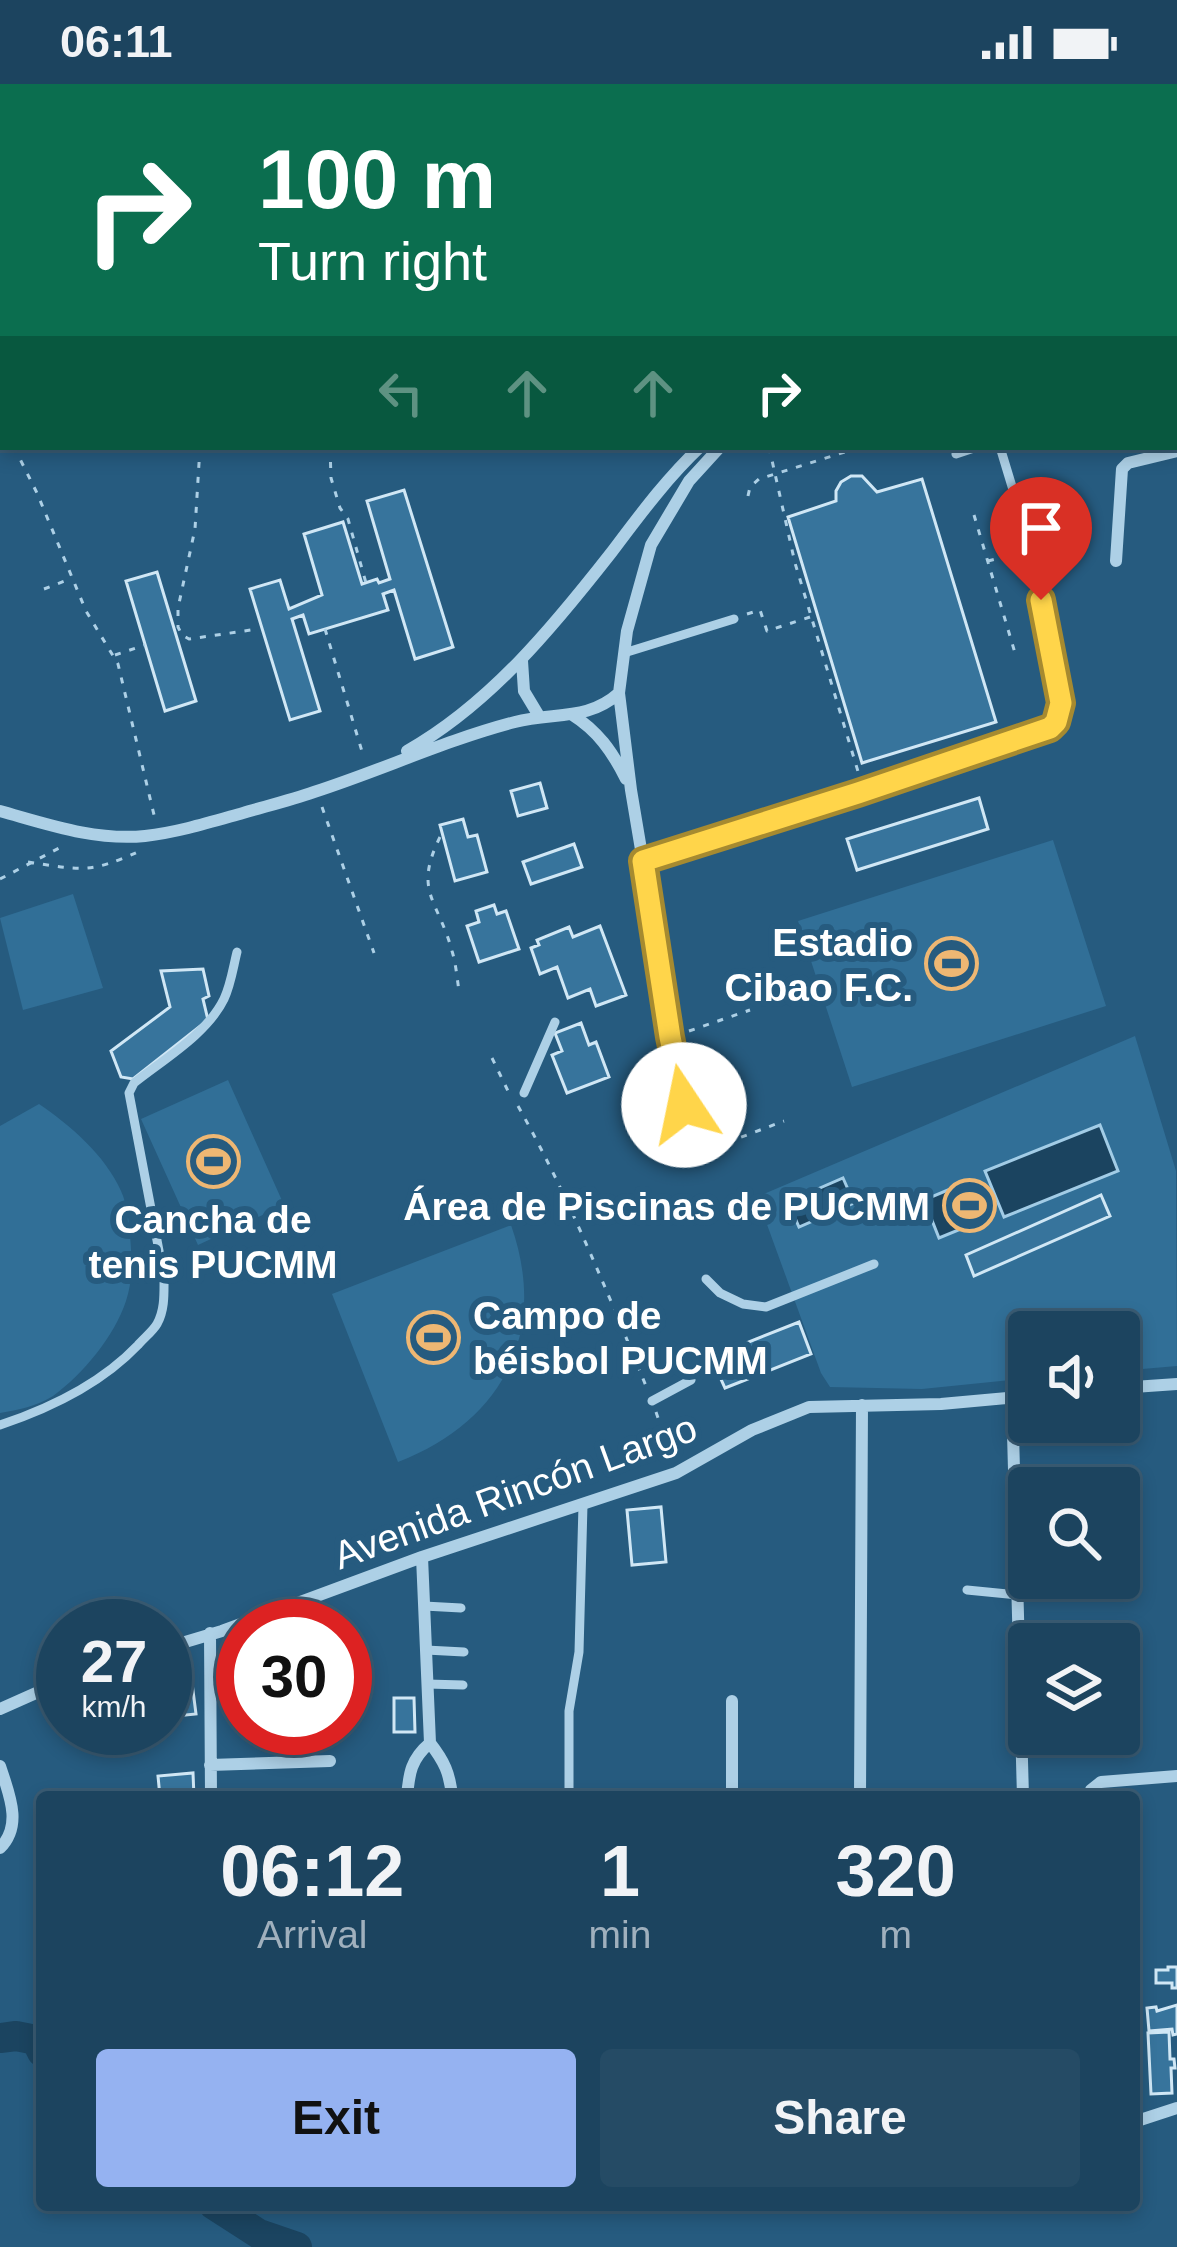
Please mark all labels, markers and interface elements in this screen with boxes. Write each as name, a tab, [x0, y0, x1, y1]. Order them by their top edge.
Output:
text: 06:11	[60, 16, 173, 67]
icon: right	[60, 132, 216, 288]
text: 100 m	[258, 132, 496, 226]
text: Turn right	[258, 231, 487, 291]
icon: left	[368, 360, 434, 426]
icon: ahead	[494, 360, 560, 426]
icon: ahead	[620, 360, 686, 426]
icon: right	[746, 360, 812, 426]
pin	[990, 477, 1092, 600]
icon: arrive	[1008, 495, 1074, 561]
place label: Estadio Cibao F.C.	[724, 921, 913, 1009]
sports icon: Estadio Cibao F.C.	[924, 936, 980, 992]
position arrow	[621, 1042, 747, 1168]
sports icon: Cancha de tenis PUCMM	[185, 1134, 241, 1190]
sports icon: Área de Piscinas de PUCMM	[941, 1178, 997, 1234]
place label: Área de Piscinas de PUCMM	[403, 1185, 930, 1228]
place label: Cancha de tenis PUCMM	[88, 1198, 338, 1286]
place label: Campo de béisbol PUCMM	[473, 1294, 768, 1382]
sports icon: Campo de béisbol PUCMM	[406, 1309, 462, 1365]
map controls	[1008, 1311, 1140, 1755]
button: sound	[1008, 1311, 1140, 1443]
street label: Avenida Rincón Largo	[328, 1406, 703, 1577]
button: search	[1008, 1467, 1140, 1599]
speed limit sign: 30	[216, 1599, 372, 1755]
button: layers	[1008, 1623, 1140, 1755]
text: 27	[81, 1628, 147, 1695]
text: km/h	[81, 1690, 147, 1723]
text: 06:12	[220, 1831, 404, 1911]
text: 1	[600, 1831, 640, 1911]
text: 320	[836, 1831, 956, 1911]
text: Arrival	[257, 1913, 368, 1956]
text: min	[589, 1913, 651, 1956]
text: m	[879, 1913, 912, 1956]
button: Exit	[96, 2049, 576, 2187]
button: Share	[600, 2049, 1080, 2187]

